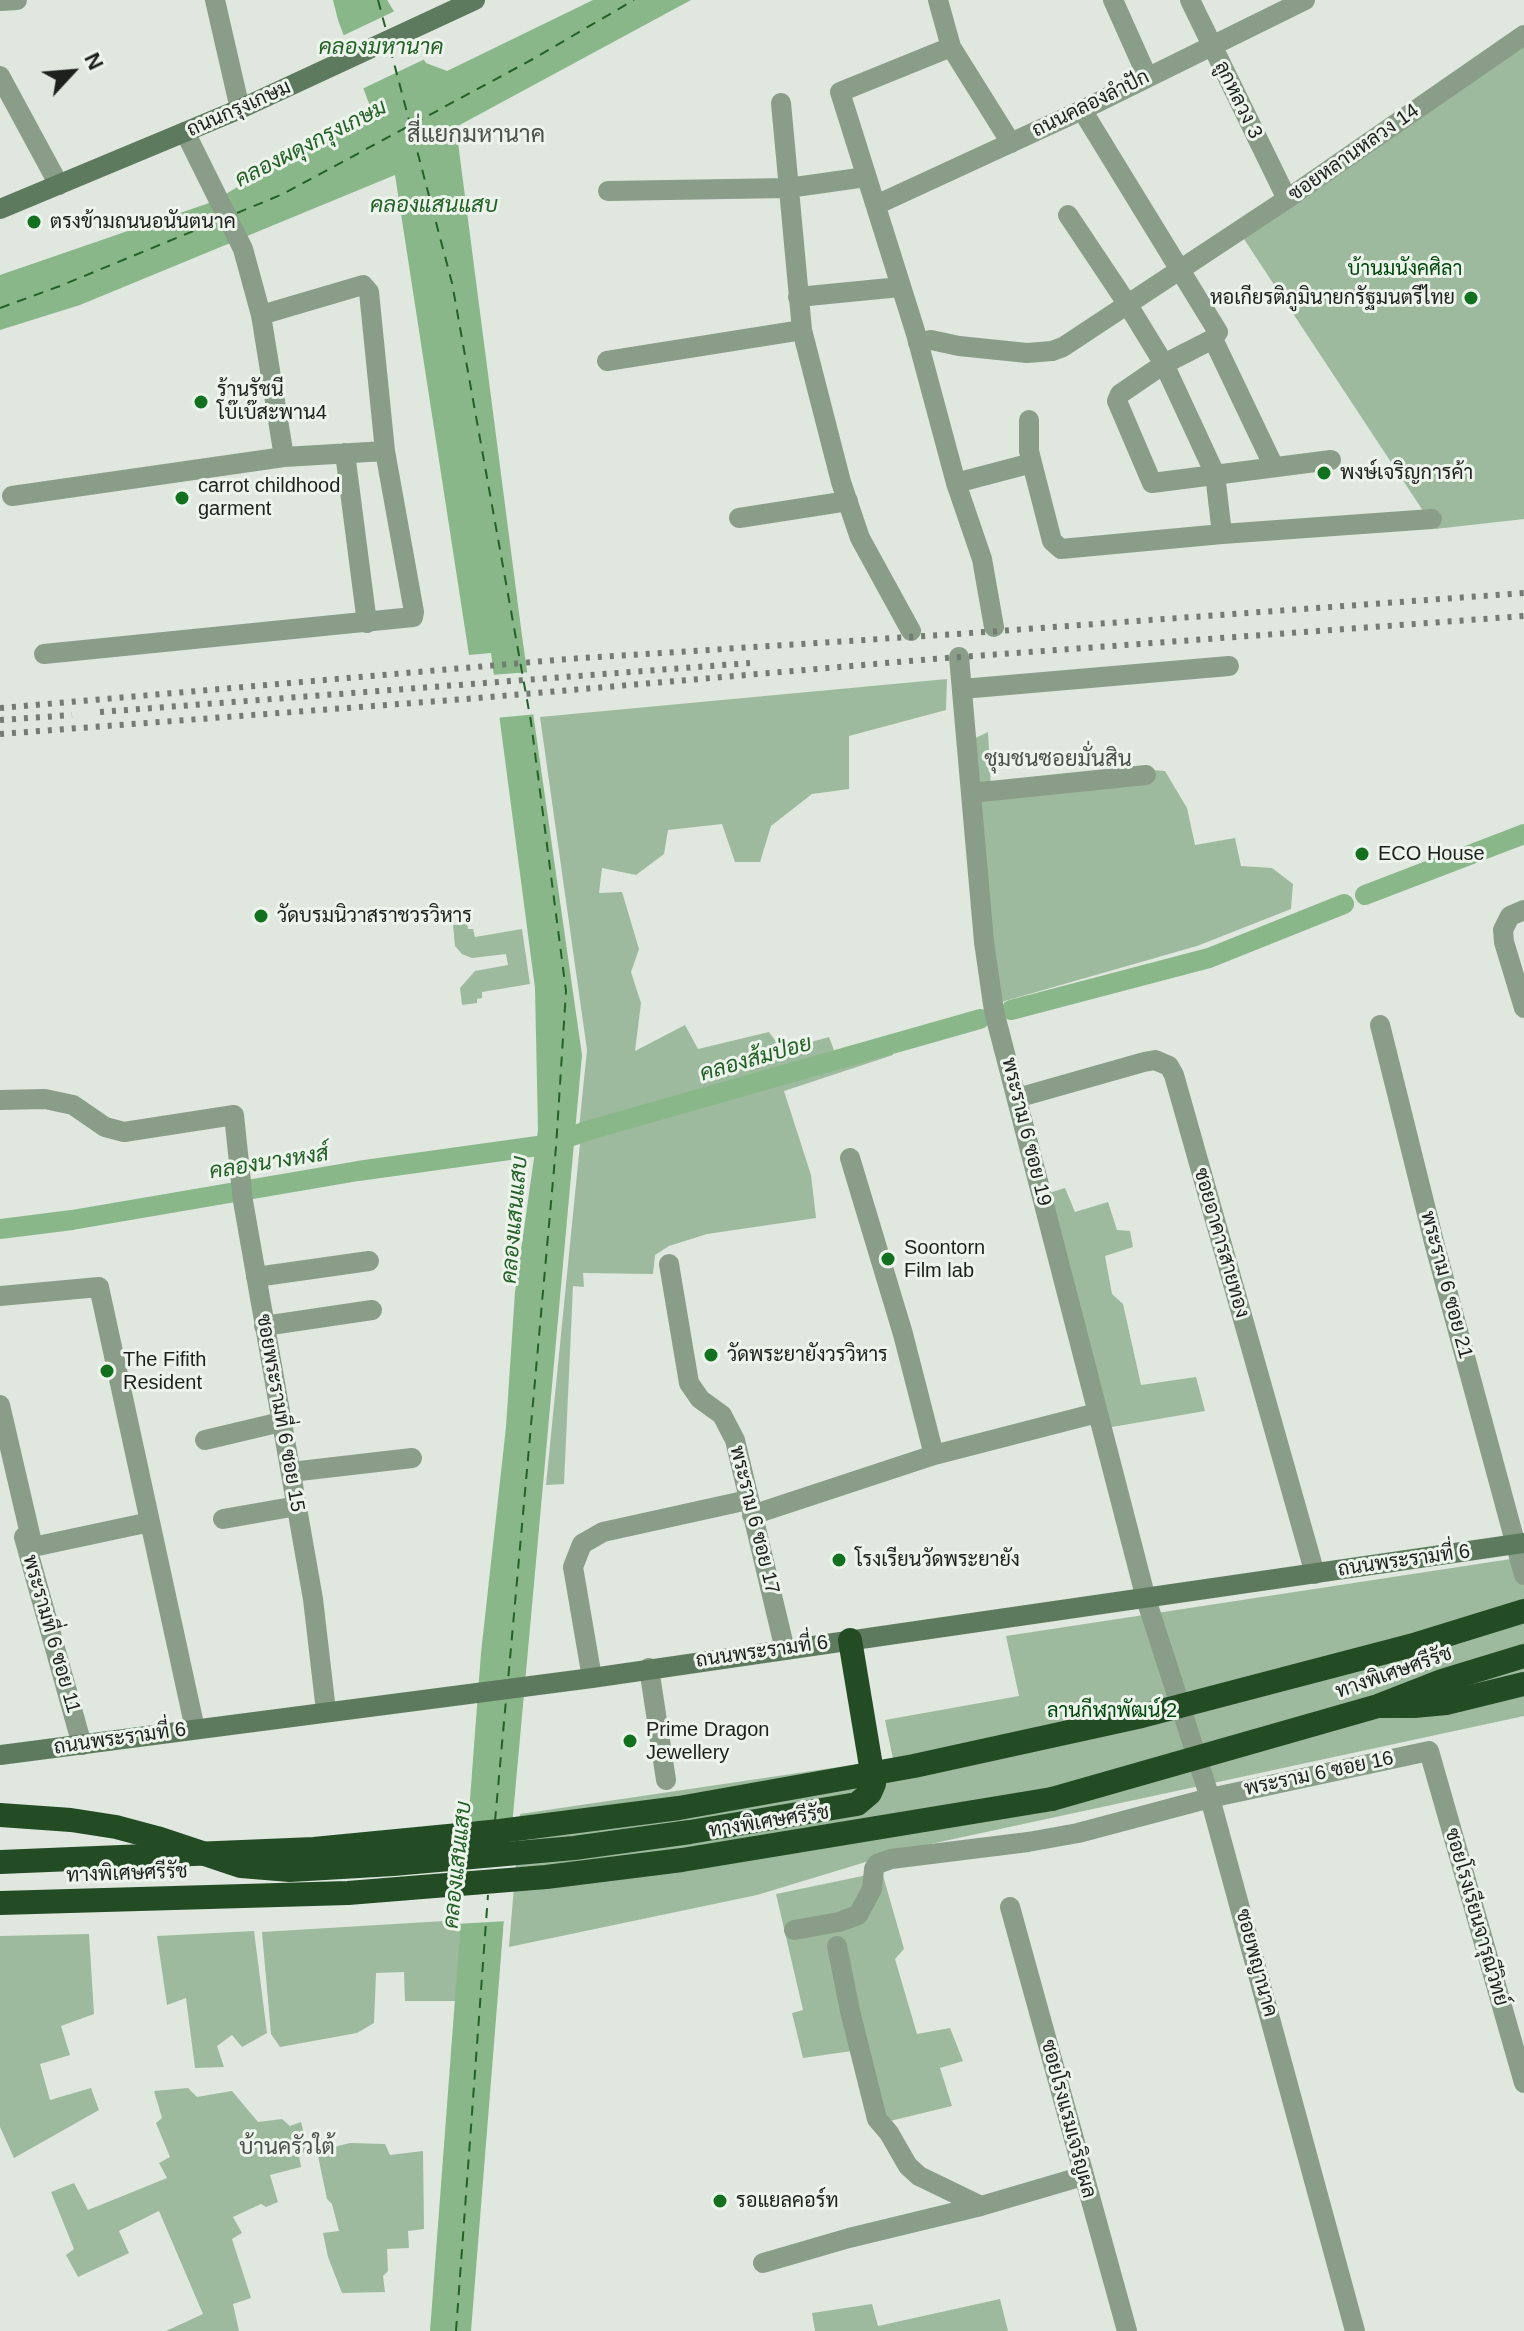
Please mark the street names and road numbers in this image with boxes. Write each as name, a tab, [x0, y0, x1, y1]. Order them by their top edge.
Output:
street label: ลูกหลวง 3	[1209, 57, 1267, 143]
street label: ถนนคลองลำปัก	[1028, 65, 1154, 143]
street label: ถนนกรุงเกษม	[183, 75, 295, 143]
street label: ซอยหลานหลวง 14	[1284, 99, 1424, 207]
street label: พระราม 6 ซอย 19	[996, 1055, 1056, 1209]
street label: ซอยอาคารสายทอง	[1188, 1165, 1254, 1321]
street label: พระราม 6 ซอย 21	[1415, 1209, 1477, 1361]
street label: ซอยพระรามที่ 6 ซอย 15	[251, 1312, 309, 1514]
street label: พระราม 6 ซอย 17	[724, 1443, 784, 1597]
street label: ถนนพระรามที่ 6	[1336, 1540, 1472, 1582]
street label: พระรามที่ 6 ซอย 11	[17, 1552, 85, 1716]
street label: ถนนพระรามที่ 6	[694, 1631, 830, 1673]
street label: ทางพิเศษศรีรัช	[1333, 1642, 1455, 1704]
street label: ถนนพระรามที่ 6	[52, 1718, 188, 1760]
street label: พระราม 6 ซอย 16	[1242, 1746, 1396, 1802]
street label: ทางพิเศษศรีรัช	[707, 1801, 831, 1843]
street label: ซอยโรงเรียนจารุณีวิทย์	[1439, 1825, 1513, 2009]
street label: ทางพิเศษศรีรัช	[66, 1860, 188, 1888]
street label: ซอยพญานาค	[1230, 1906, 1282, 2020]
street label: ซอยโรงแรมเจริญผล	[1035, 2037, 1101, 2201]

